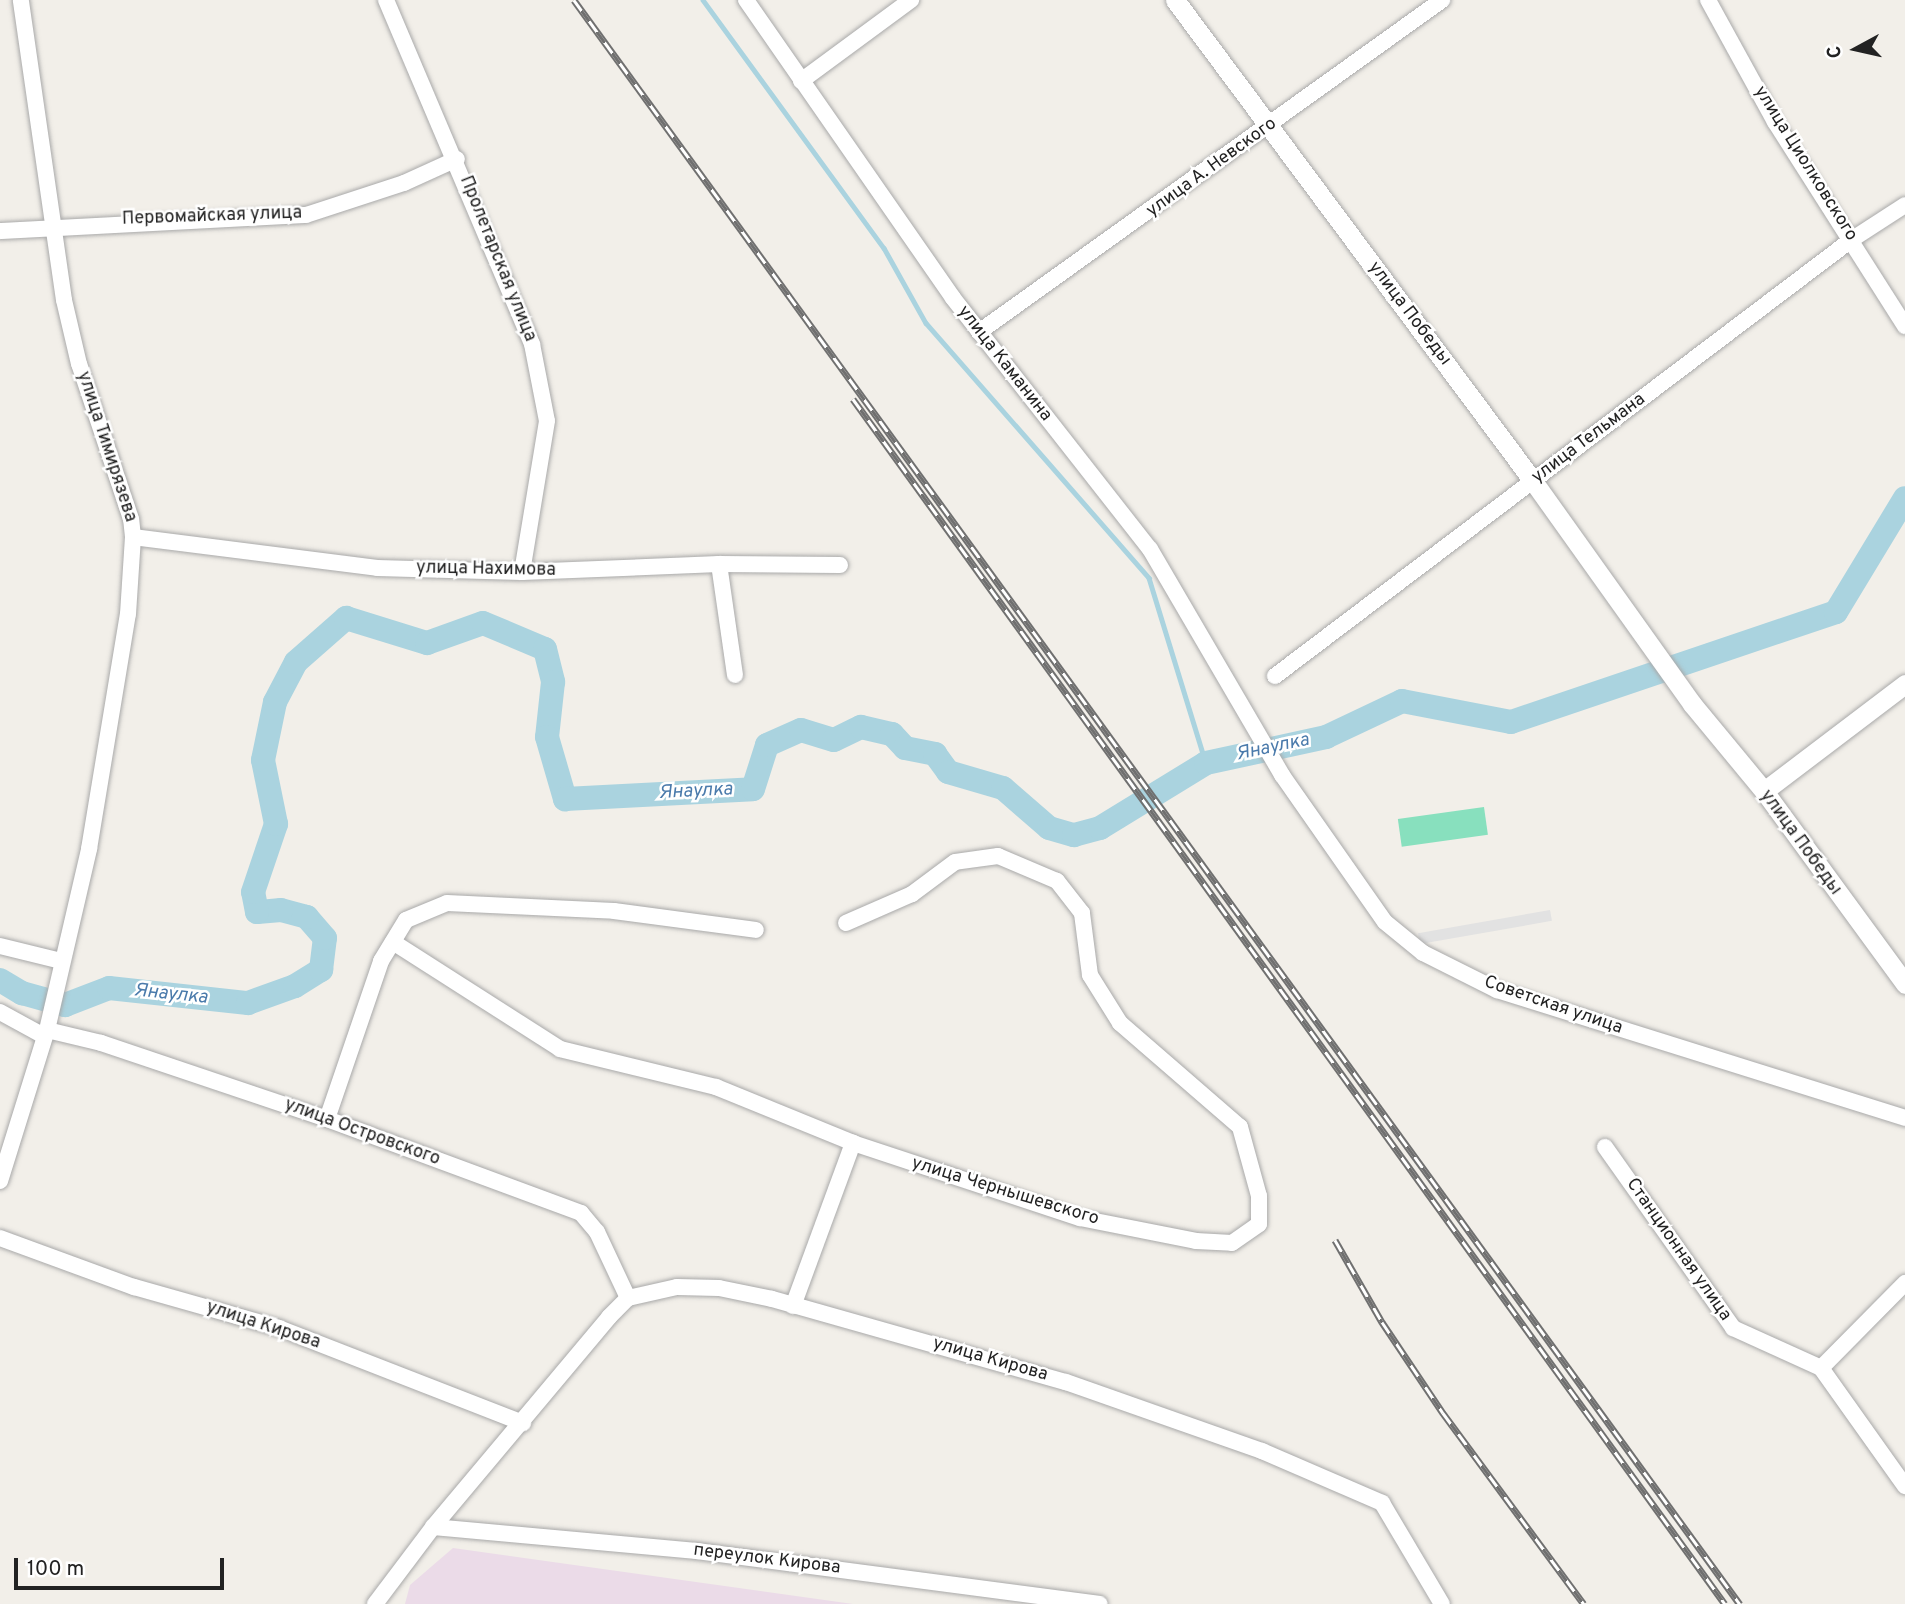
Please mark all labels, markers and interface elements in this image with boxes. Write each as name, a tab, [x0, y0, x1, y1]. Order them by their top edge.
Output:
north arrow	[1821, 14, 1891, 84]
text: С	[1822, 44, 1848, 60]
street label: улица Циолковского	[1749, 83, 1861, 245]
street label: улица А. Невского	[1143, 113, 1281, 223]
street label: Пролетарская улица	[454, 173, 540, 345]
street label: Первомайская улица	[122, 203, 302, 231]
street label: улица Победы	[1363, 258, 1455, 370]
street label: улица Каманина	[952, 302, 1056, 426]
street label: улица Тимирязева	[71, 369, 141, 525]
street label: улица Тельмана	[1528, 389, 1650, 489]
street label: улица Нахимова	[416, 558, 556, 582]
water label: Янаулка	[1235, 729, 1311, 767]
water label: Янаулка	[659, 779, 733, 805]
street label: улица Победы	[1755, 786, 1845, 900]
street label: Советская улица	[1481, 972, 1625, 1040]
water label: Янаулка	[133, 980, 209, 1010]
street label: улица Островского	[281, 1095, 443, 1171]
street label: улица Чернышевского	[909, 1153, 1101, 1231]
street label: Станционная улица	[1621, 1174, 1735, 1326]
street label: улица Кирова	[203, 1297, 323, 1355]
street label: улица Кирова	[930, 1333, 1050, 1387]
street label: переулок Кирова	[692, 1540, 842, 1580]
scale bar	[18, 1544, 228, 1588]
text: 100 m	[27, 1556, 84, 1583]

